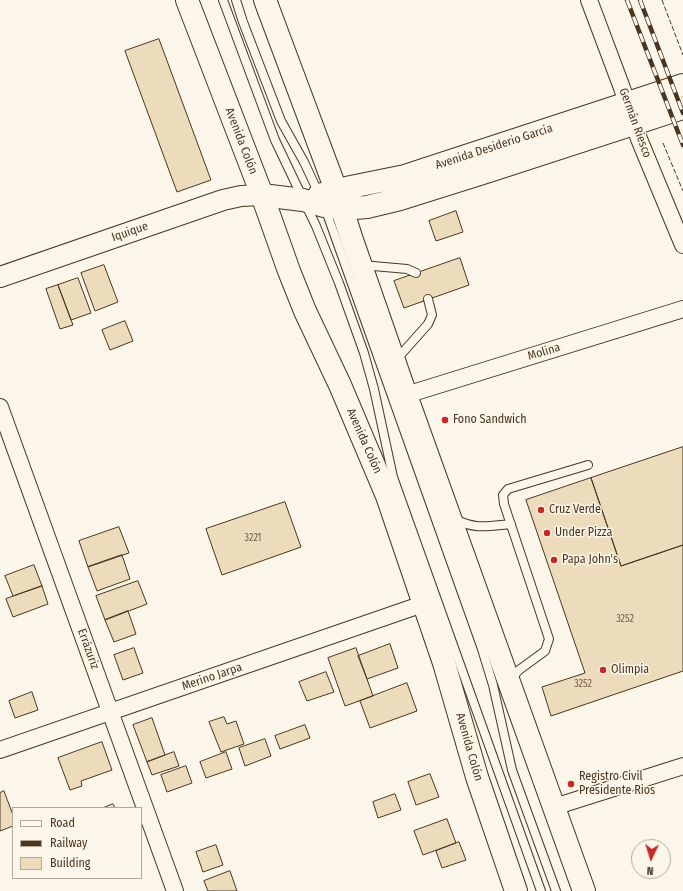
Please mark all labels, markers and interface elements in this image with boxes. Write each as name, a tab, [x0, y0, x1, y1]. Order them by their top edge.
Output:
street label: Germán Riesco	[616, 86, 654, 160]
street label: Avenida Colón	[222, 106, 260, 176]
street label: Avenida Desiderio García	[434, 121, 554, 173]
street label: Iquique	[110, 219, 150, 245]
street label: Molina	[526, 340, 562, 364]
street label: Avenida Colón	[343, 406, 385, 476]
place label: Fono Sandwich	[453, 413, 527, 427]
marker: Fono Sandwich	[440, 415, 450, 425]
place label: Cruz Verde	[549, 503, 601, 517]
marker: Cruz Verde	[536, 505, 546, 515]
place label: Under Pizza	[555, 526, 612, 540]
marker: Under Pizza	[542, 528, 552, 538]
house number: 3221	[245, 532, 261, 544]
place label: Papa John's	[562, 553, 618, 567]
marker: Papa John's	[549, 555, 559, 565]
house number: 3252	[616, 613, 634, 625]
street label: Errázuriz	[74, 627, 102, 671]
street label: Merino Jarpa	[180, 660, 244, 694]
place label: Olimpia	[611, 663, 649, 677]
marker: Olimpia	[598, 665, 608, 675]
house number: 3252	[574, 678, 592, 690]
street label: Avenida Colón	[452, 711, 486, 783]
place label: Registro Civil Presidente Rios	[579, 770, 655, 798]
marker: Registro Civil Presidente Rios	[566, 779, 576, 789]
legend	[12, 807, 142, 879]
text: Road	[50, 816, 75, 830]
text: Railway	[50, 836, 87, 850]
north arrow	[631, 839, 671, 879]
text: Building	[50, 856, 90, 870]
text: N	[646, 864, 654, 877]

